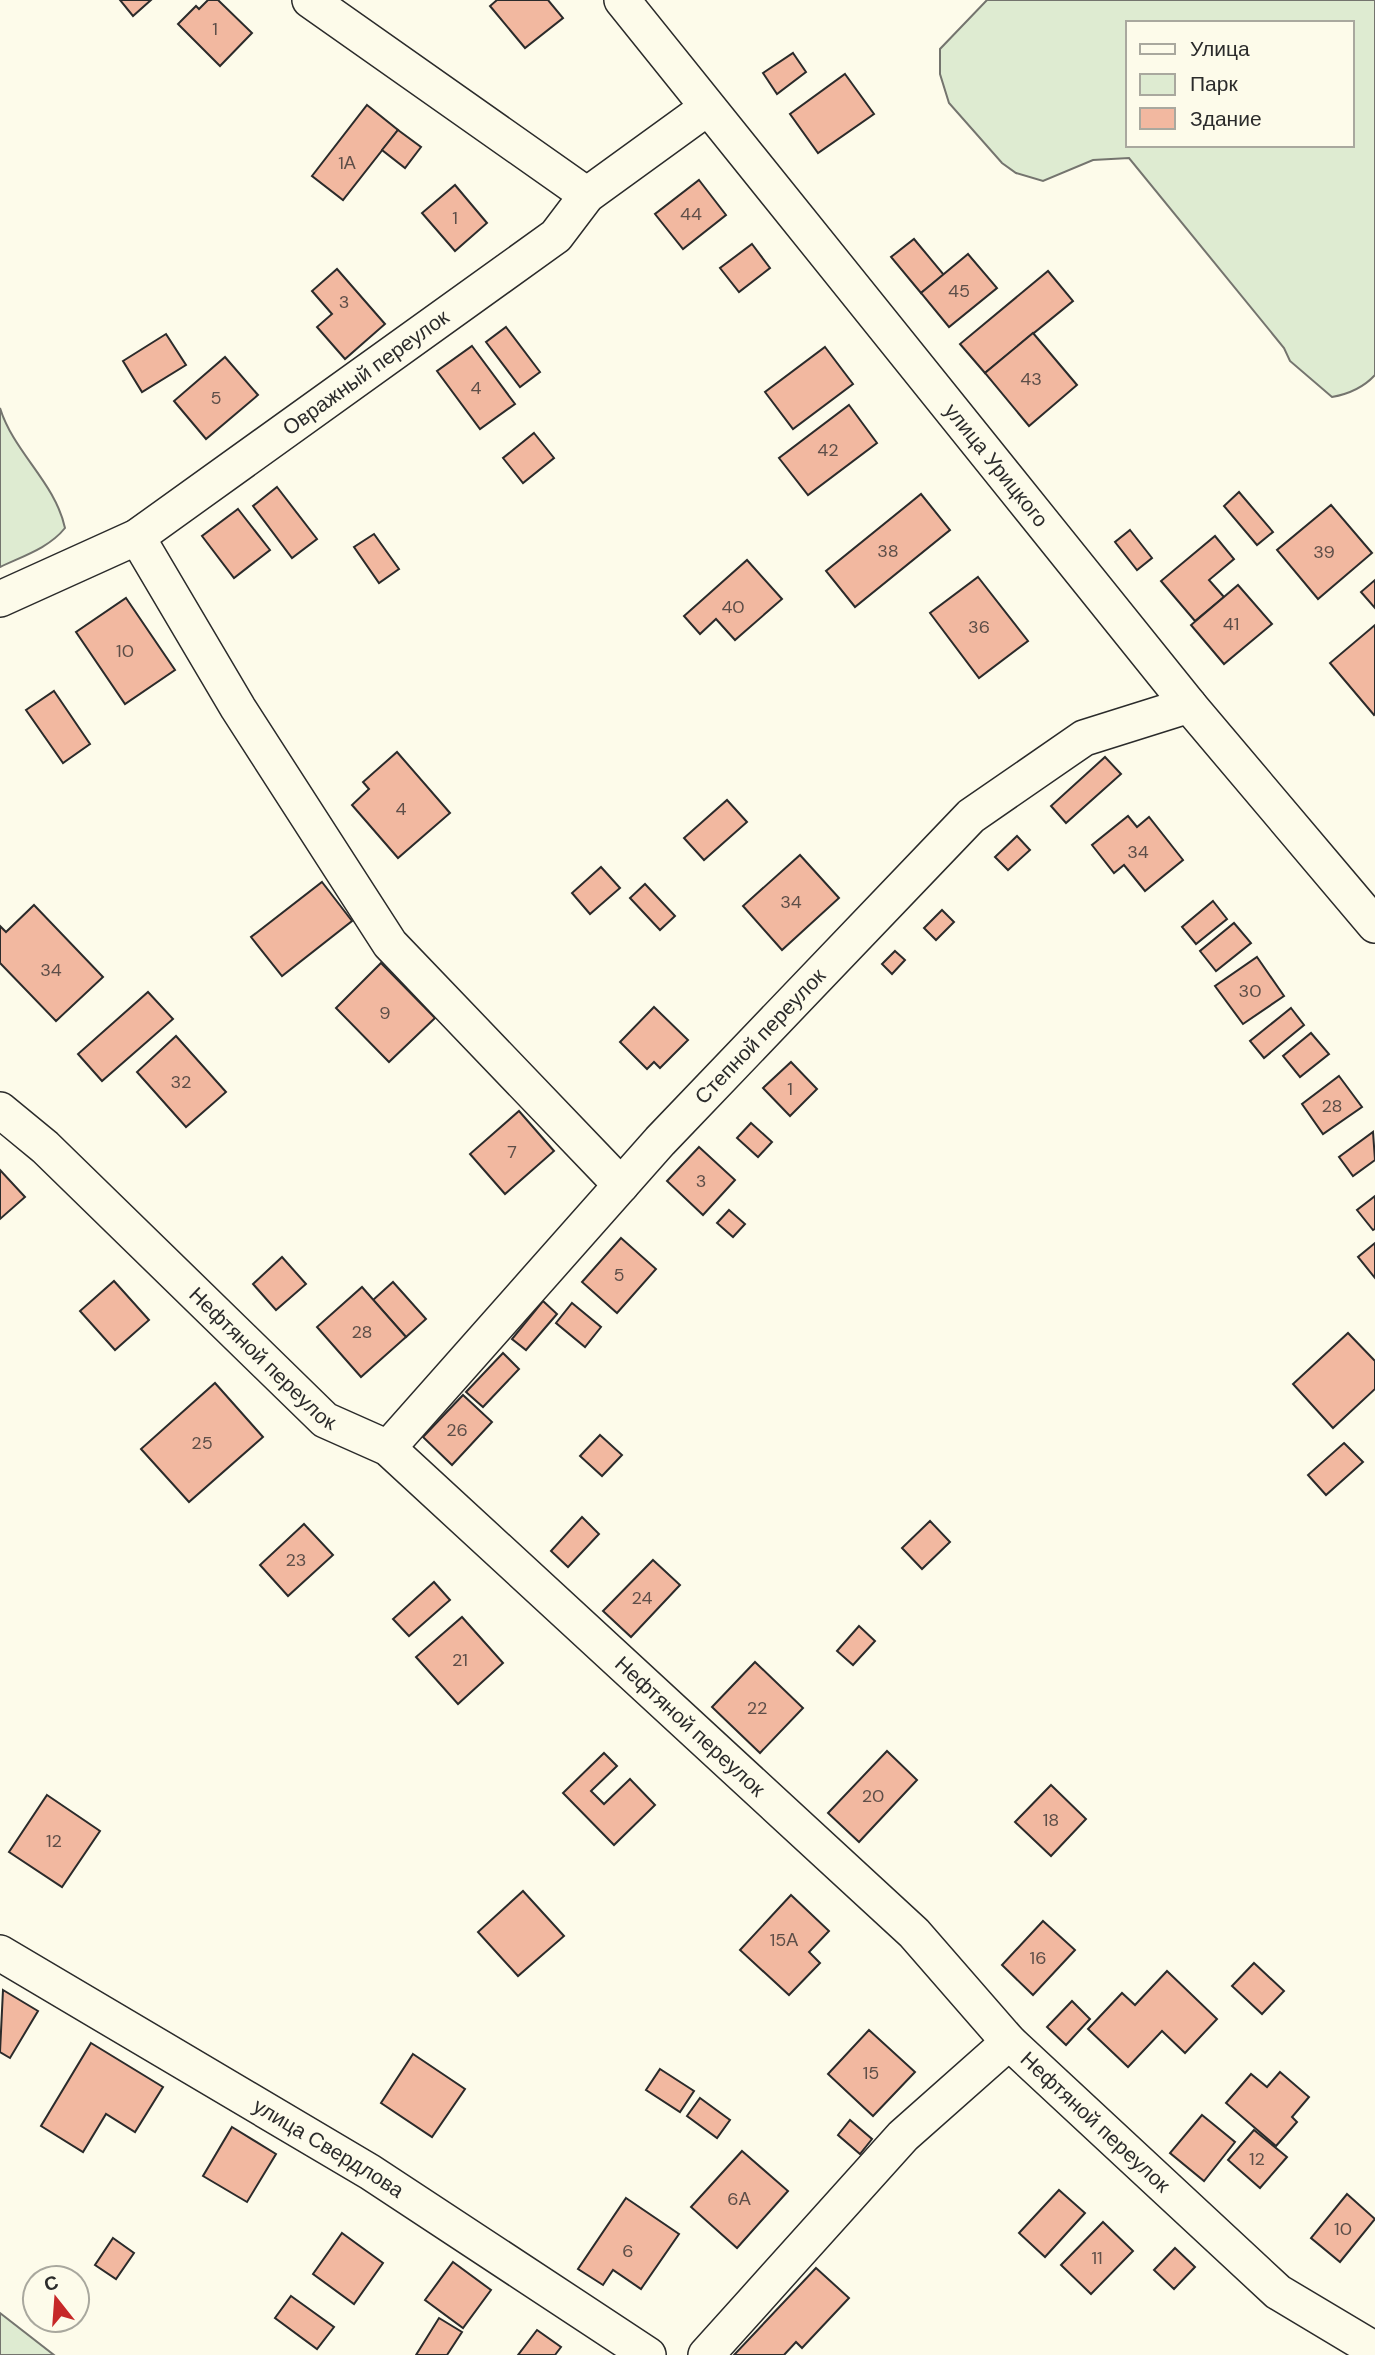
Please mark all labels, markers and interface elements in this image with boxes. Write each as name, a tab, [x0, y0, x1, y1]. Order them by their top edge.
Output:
house number: 1	[212, 17, 218, 41]
legend	[1126, 21, 1354, 147]
text: Улица	[1190, 35, 1250, 63]
text: Парк	[1190, 70, 1238, 98]
text: Здание	[1190, 105, 1262, 133]
house number: 1А	[338, 151, 356, 175]
house number: 44	[680, 202, 702, 226]
house number: 1	[452, 206, 458, 230]
house number: 45	[948, 279, 970, 303]
house number: 3	[339, 290, 349, 314]
street label: Овражный переулок	[277, 303, 455, 442]
house number: 43	[1020, 367, 1042, 391]
house number: 4	[471, 376, 482, 400]
house number: 5	[211, 386, 221, 410]
street label: улица Урицкого	[938, 398, 1054, 533]
house number: 42	[817, 438, 839, 462]
house number: 38	[877, 539, 899, 563]
house number: 39	[1313, 540, 1335, 564]
house number: 40	[721, 595, 745, 619]
house number: 41	[1223, 612, 1239, 636]
house number: 36	[968, 615, 990, 639]
house number: 10	[116, 639, 134, 663]
house number: 4	[396, 797, 407, 821]
house number: 34	[1127, 840, 1149, 864]
house number: 34	[780, 890, 802, 914]
house number: 34	[40, 958, 62, 982]
street label: Степной переулок	[689, 962, 832, 1110]
house number: 30	[1239, 979, 1261, 1003]
house number: 9	[379, 1001, 391, 1025]
house number: 32	[170, 1070, 192, 1094]
house number: 1	[787, 1077, 793, 1101]
house number: 28	[1321, 1094, 1343, 1118]
house number: 7	[507, 1140, 517, 1164]
house number: 3	[696, 1169, 706, 1193]
house number: 5	[614, 1263, 624, 1287]
street label: Нефтяной переулок	[183, 1281, 341, 1437]
house number: 28	[351, 1320, 373, 1344]
house number: 26	[446, 1418, 468, 1442]
house number: 25	[191, 1431, 213, 1455]
house number: 23	[285, 1548, 307, 1572]
house number: 24	[632, 1586, 653, 1610]
house number: 21	[452, 1648, 468, 1672]
street label: Нефтяной переулок	[609, 1650, 772, 1803]
house number: 22	[747, 1696, 767, 1720]
house number: 20	[862, 1784, 884, 1808]
house number: 18	[1043, 1808, 1059, 1832]
house number: 12	[46, 1829, 62, 1853]
house number: 15А	[770, 1928, 798, 1952]
house number: 16	[1030, 1946, 1046, 1970]
street label: Нефтяной переулок	[1014, 2046, 1177, 2199]
house number: 15	[863, 2061, 879, 2085]
street label: улица Свердлова	[248, 2092, 409, 2205]
house number: 12	[1249, 2147, 1265, 2171]
house number: 6А	[727, 2187, 751, 2211]
house number: 10	[1334, 2217, 1352, 2241]
house number: 6	[622, 2239, 634, 2263]
house number: 11	[1091, 2246, 1103, 2270]
north arrow	[21, 2264, 91, 2334]
text: С	[41, 2269, 62, 2297]

